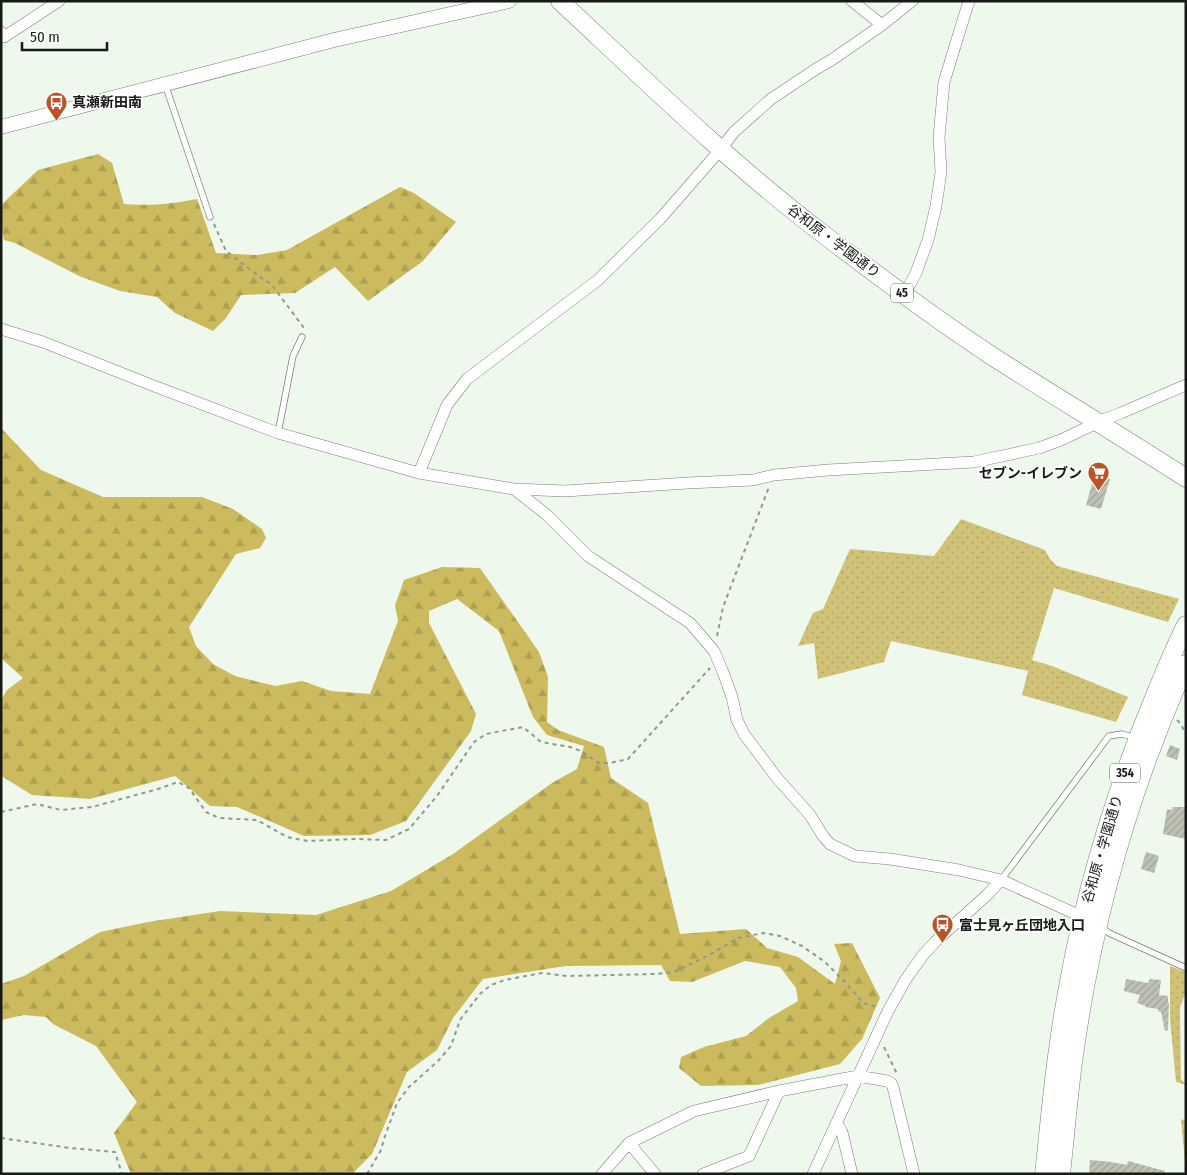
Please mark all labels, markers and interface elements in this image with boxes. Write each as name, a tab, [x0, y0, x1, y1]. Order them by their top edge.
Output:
scale bar	[22, 20, 108, 52]
text: 50 m	[30, 28, 60, 46]
bus stop icon: 真瀬新田南	[44, 90, 68, 121]
place label: 真瀬新田南	[72, 94, 142, 111]
street label: 谷和原・学園通り	[784, 201, 884, 282]
road number: 45	[891, 284, 913, 302]
supermarket icon: セブン-イレブン	[1086, 461, 1110, 492]
place label: セブン-イレブン	[979, 465, 1082, 482]
road number: 354	[1110, 764, 1140, 782]
street label: 谷和原・学園通り	[1079, 793, 1126, 905]
bus stop icon: 富士見ヶ丘団地入口	[931, 913, 955, 944]
place label: 富士見ヶ丘団地入口	[959, 917, 1085, 934]

